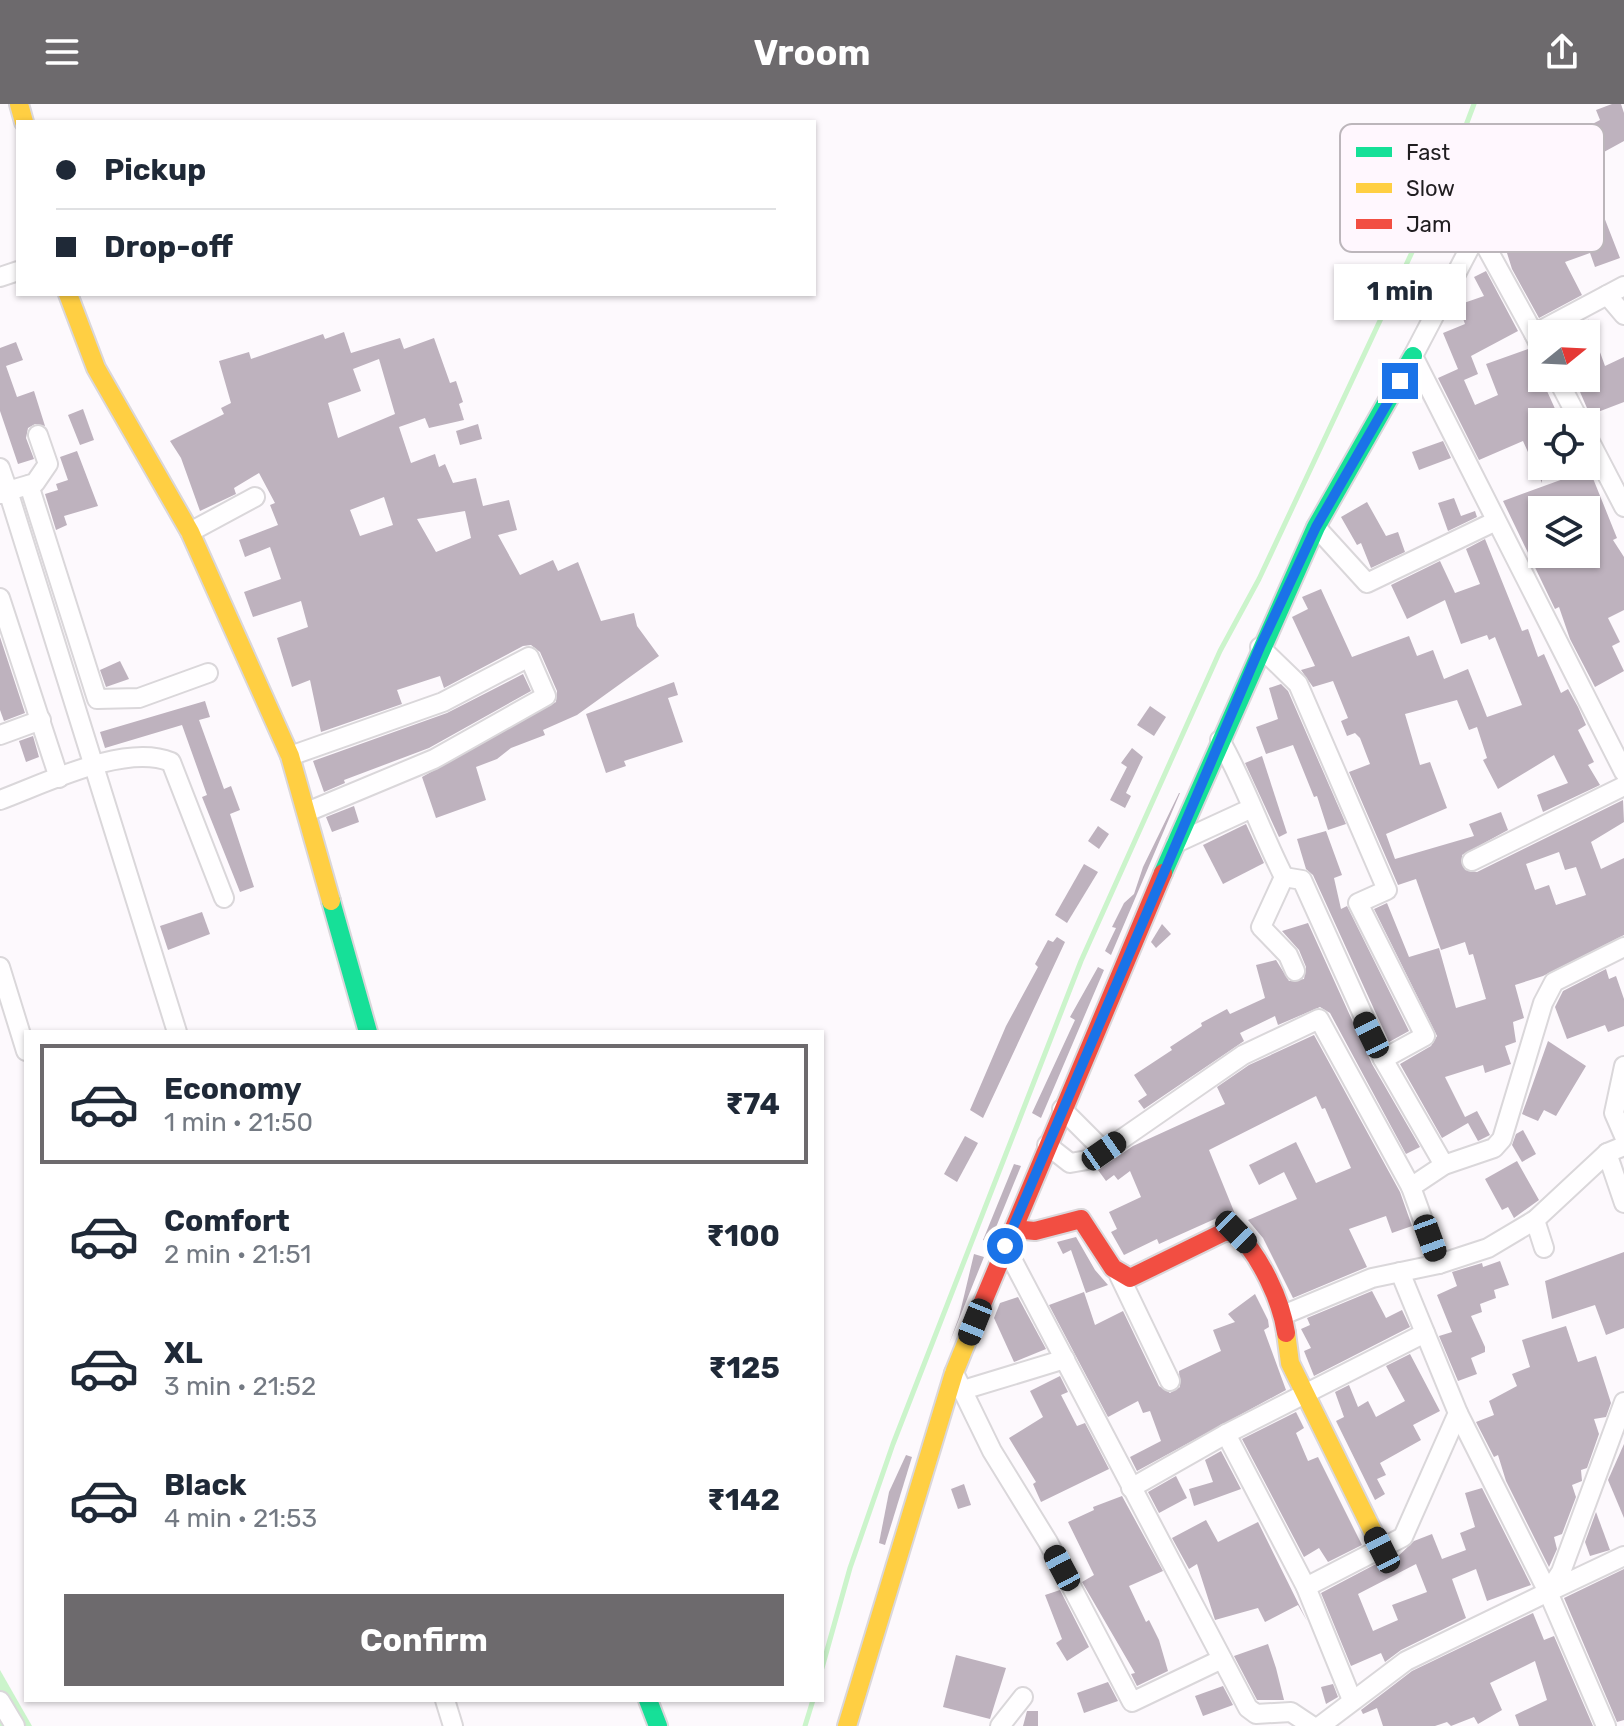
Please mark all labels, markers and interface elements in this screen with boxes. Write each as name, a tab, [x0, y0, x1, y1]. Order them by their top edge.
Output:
icon: menu	[40, 30, 84, 74]
icon: share	[1540, 30, 1584, 74]
text: Vroom	[754, 31, 870, 74]
legend	[1340, 124, 1604, 252]
text: Fast	[1406, 139, 1451, 166]
text: Pickup	[104, 152, 206, 188]
text: Slow	[1406, 175, 1455, 202]
text: Jam	[1406, 211, 1452, 238]
text: Drop-off	[104, 229, 233, 265]
callout: 1 min	[1334, 265, 1466, 321]
text: 1 min	[1367, 276, 1433, 307]
north arrow	[1528, 320, 1600, 392]
map controls	[1528, 320, 1600, 568]
route end	[1382, 363, 1418, 399]
button: locate	[1528, 408, 1600, 480]
button: layers	[1528, 496, 1600, 568]
car	[1350, 1008, 1392, 1062]
icon: car	[68, 1068, 140, 1140]
text: Economy	[164, 1071, 302, 1107]
text: ₹74	[725, 1086, 780, 1122]
text: 1 min · 21:50	[164, 1107, 313, 1138]
car	[1077, 1127, 1131, 1175]
icon: car	[68, 1200, 140, 1272]
text: Comfort	[164, 1203, 290, 1239]
car	[1211, 1206, 1261, 1258]
car	[1411, 1211, 1449, 1265]
text: ₹100	[706, 1218, 780, 1254]
route start	[987, 1228, 1023, 1264]
text: 2 min · 21:51	[164, 1239, 311, 1270]
car	[955, 1295, 995, 1349]
icon: car	[68, 1332, 140, 1404]
text: XL	[164, 1335, 203, 1371]
text: ₹125	[708, 1350, 780, 1386]
text: 3 min · 21:52	[164, 1371, 316, 1402]
icon: car	[68, 1464, 140, 1536]
text: Black	[164, 1467, 247, 1503]
text: ₹142	[707, 1482, 780, 1518]
text: 4 min · 21:53	[164, 1503, 317, 1534]
car	[1360, 1523, 1404, 1577]
car	[1040, 1541, 1084, 1595]
button: Confirm	[64, 1594, 784, 1686]

